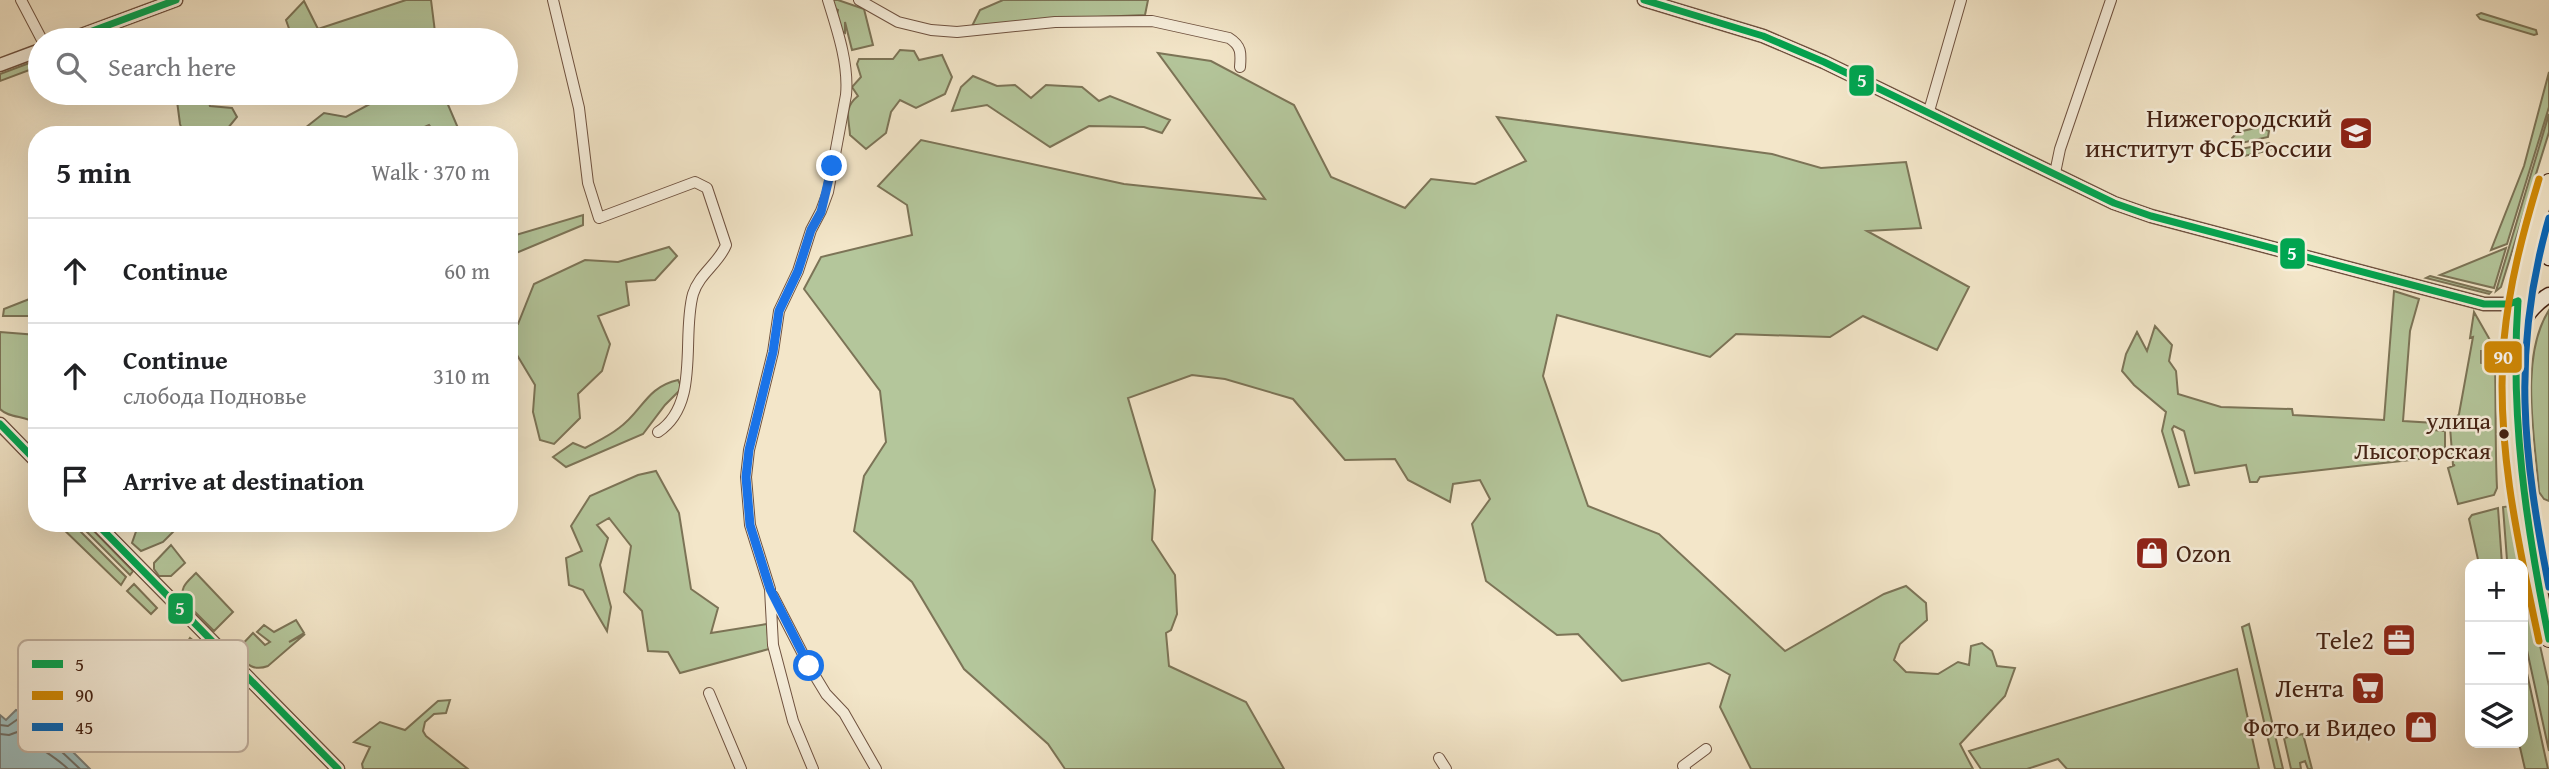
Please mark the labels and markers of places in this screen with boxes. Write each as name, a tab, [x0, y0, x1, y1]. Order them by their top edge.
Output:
place label: Нижегородский институт ФСБ России	[2085, 98, 2332, 167]
school or university icon: Нижегородский институт ФСБ России	[2337, 114, 2375, 152]
place label: улица Лысогорская	[2354, 403, 2492, 468]
marker: улица Лысогорская	[2497, 427, 2511, 441]
place label: Ozon	[2176, 533, 2231, 572]
shop icon: Ozon	[2133, 534, 2171, 572]
place label: Tele2	[2316, 620, 2374, 659]
office icon: Tele2	[2380, 621, 2418, 659]
place label: Лента	[2275, 668, 2345, 707]
supermarket icon: Лента	[2349, 669, 2387, 707]
place label: Фото и Видео	[2243, 707, 2396, 746]
shop icon: Фото и Видео	[2402, 708, 2440, 746]

